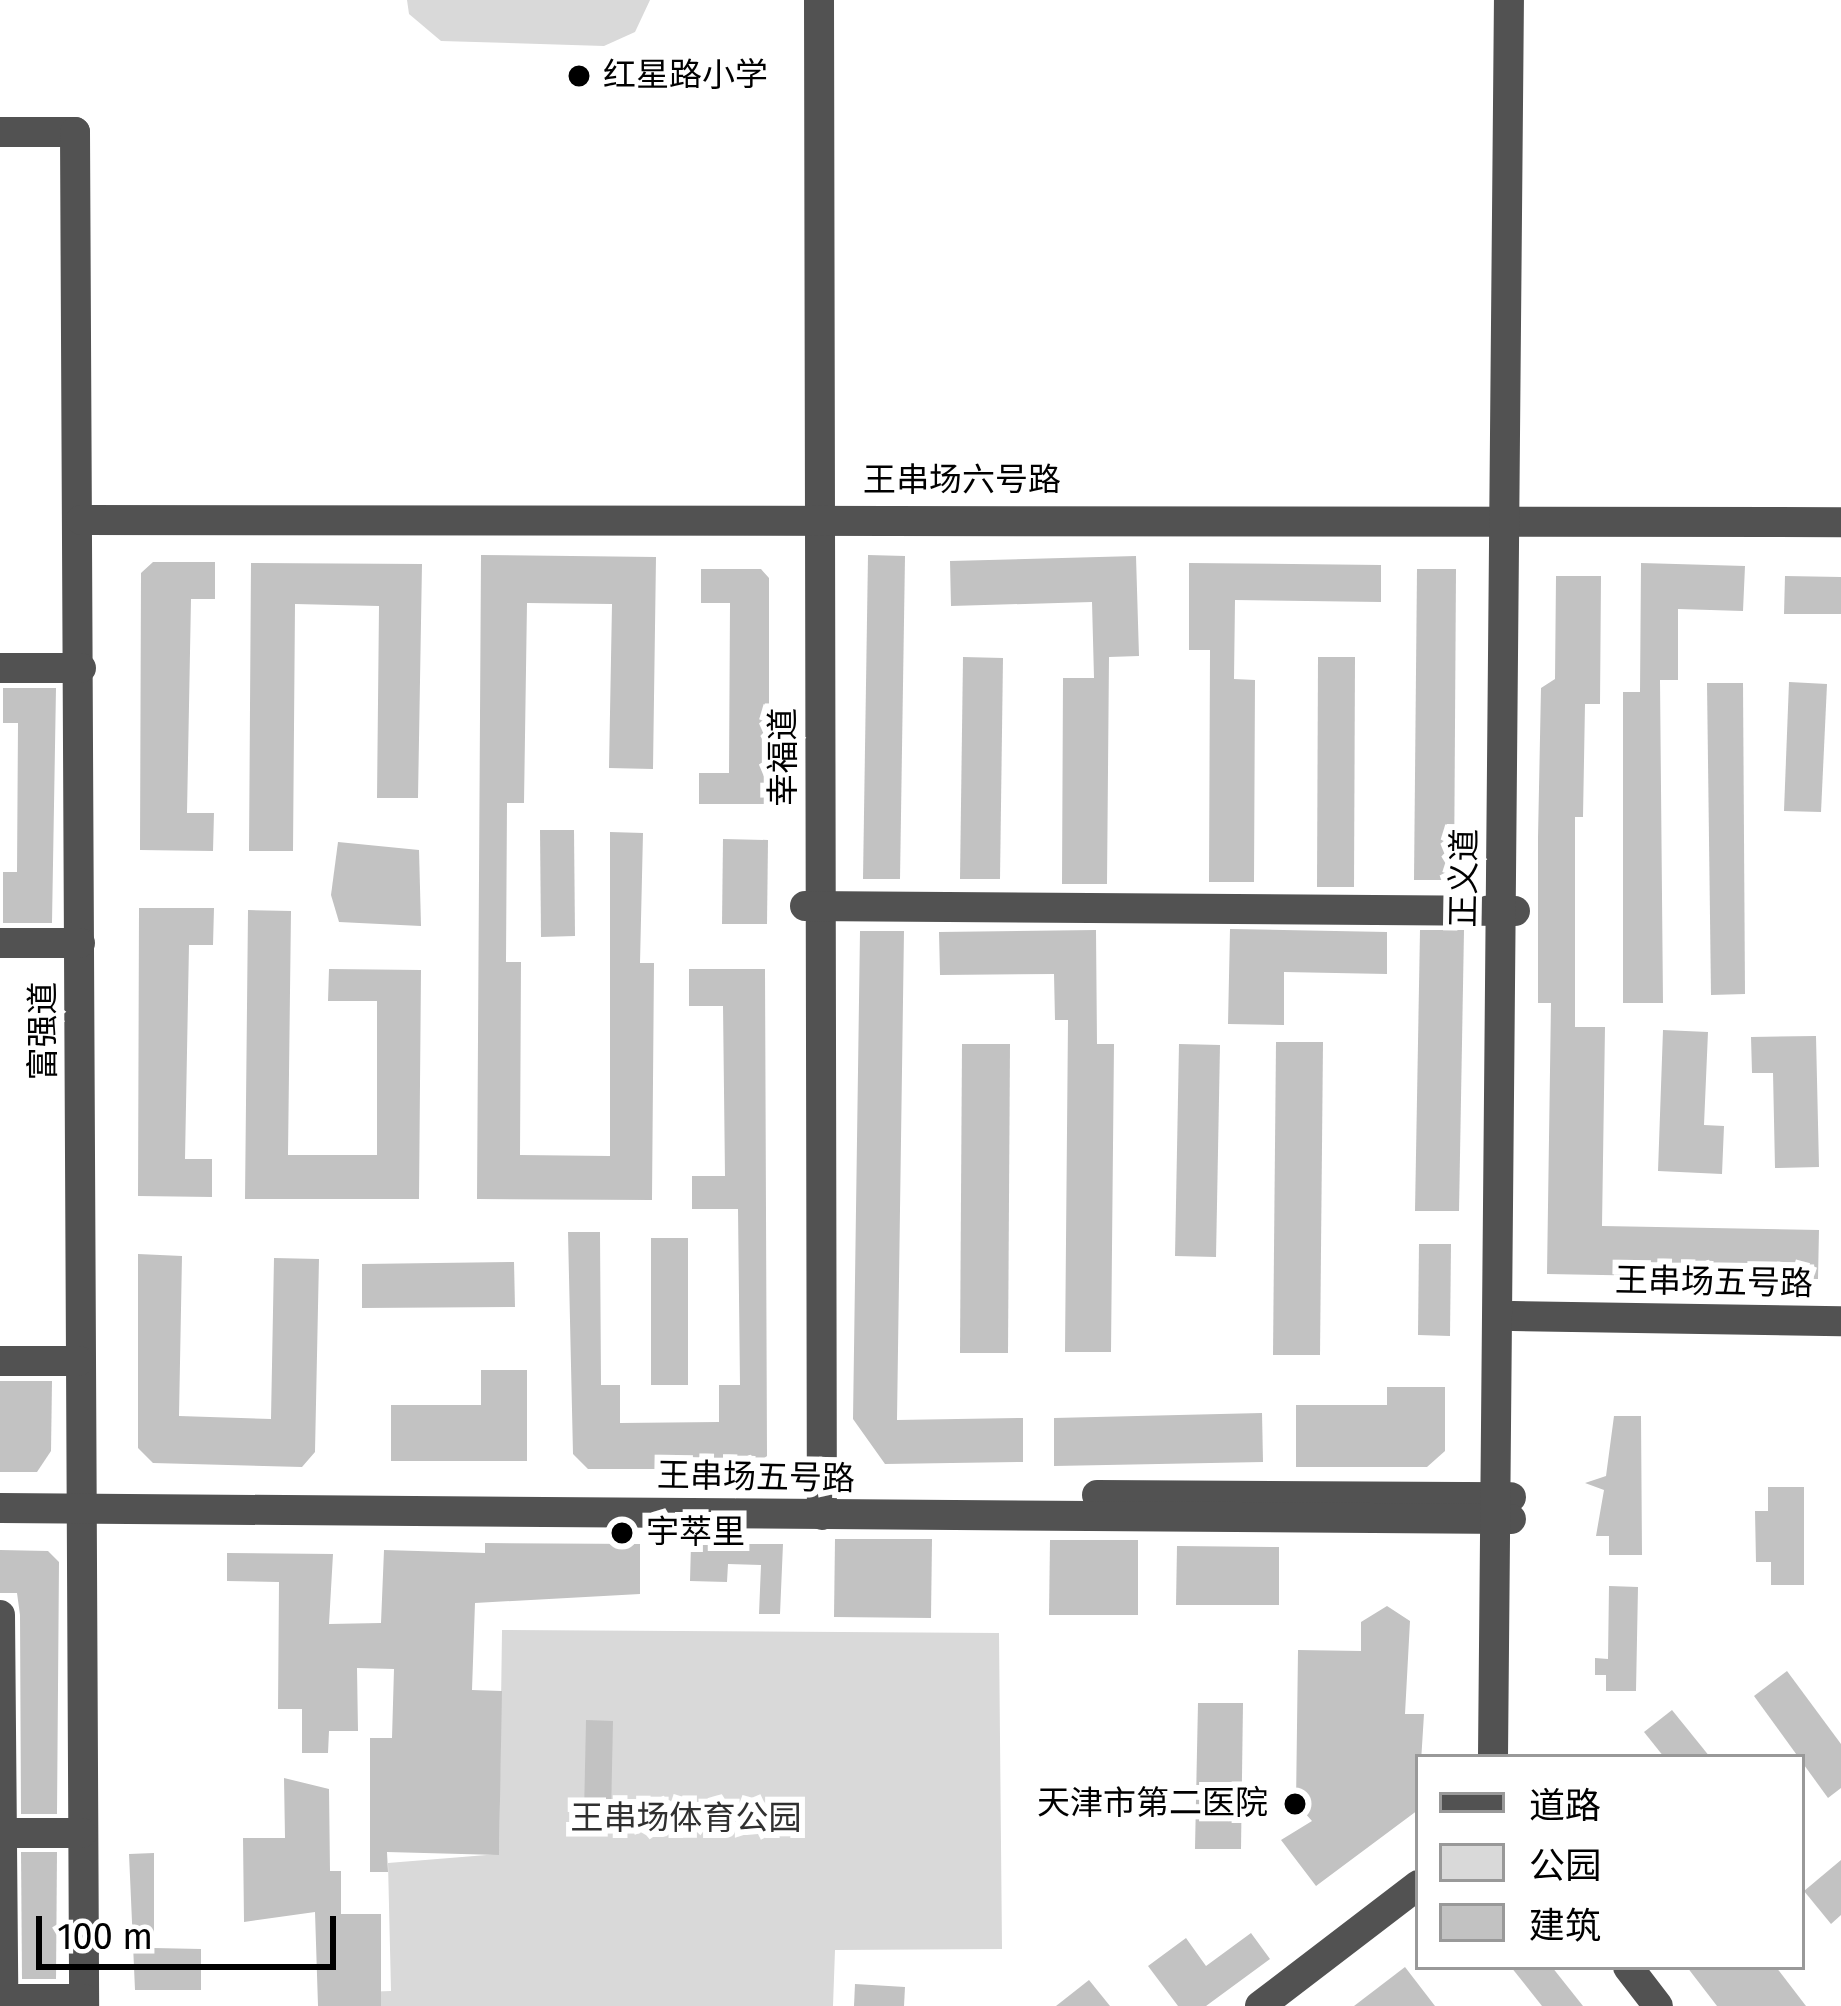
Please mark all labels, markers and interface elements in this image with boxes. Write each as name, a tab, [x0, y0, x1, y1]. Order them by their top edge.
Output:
place label: 红星路小学	[603, 56, 768, 96]
marker: 红星路小学	[566, 63, 592, 89]
street label: 王串场六号路	[863, 461, 1061, 501]
street label: 幸福道	[764, 708, 804, 806]
street label: 正义道	[1444, 828, 1486, 928]
street label: 富强道	[24, 982, 64, 1080]
street label: 王串场五号路	[1615, 1261, 1813, 1305]
street label: 王串场五号路	[657, 1456, 855, 1500]
place label: 宇萃里	[646, 1513, 745, 1553]
marker: 宇萃里	[609, 1520, 635, 1546]
legend	[1415, 1754, 1805, 1970]
place label: 天津市第二医院	[1037, 1784, 1268, 1824]
text: 道路	[1529, 1784, 1601, 1828]
marker: 天津市第二医院	[1279, 1788, 1311, 1820]
park label: 王串场体育公园	[571, 1799, 801, 1839]
text: 公园	[1529, 1844, 1601, 1888]
scale bar	[42, 1892, 342, 1966]
text: 建筑	[1529, 1904, 1601, 1948]
text: 100 m	[57, 1915, 153, 1959]

